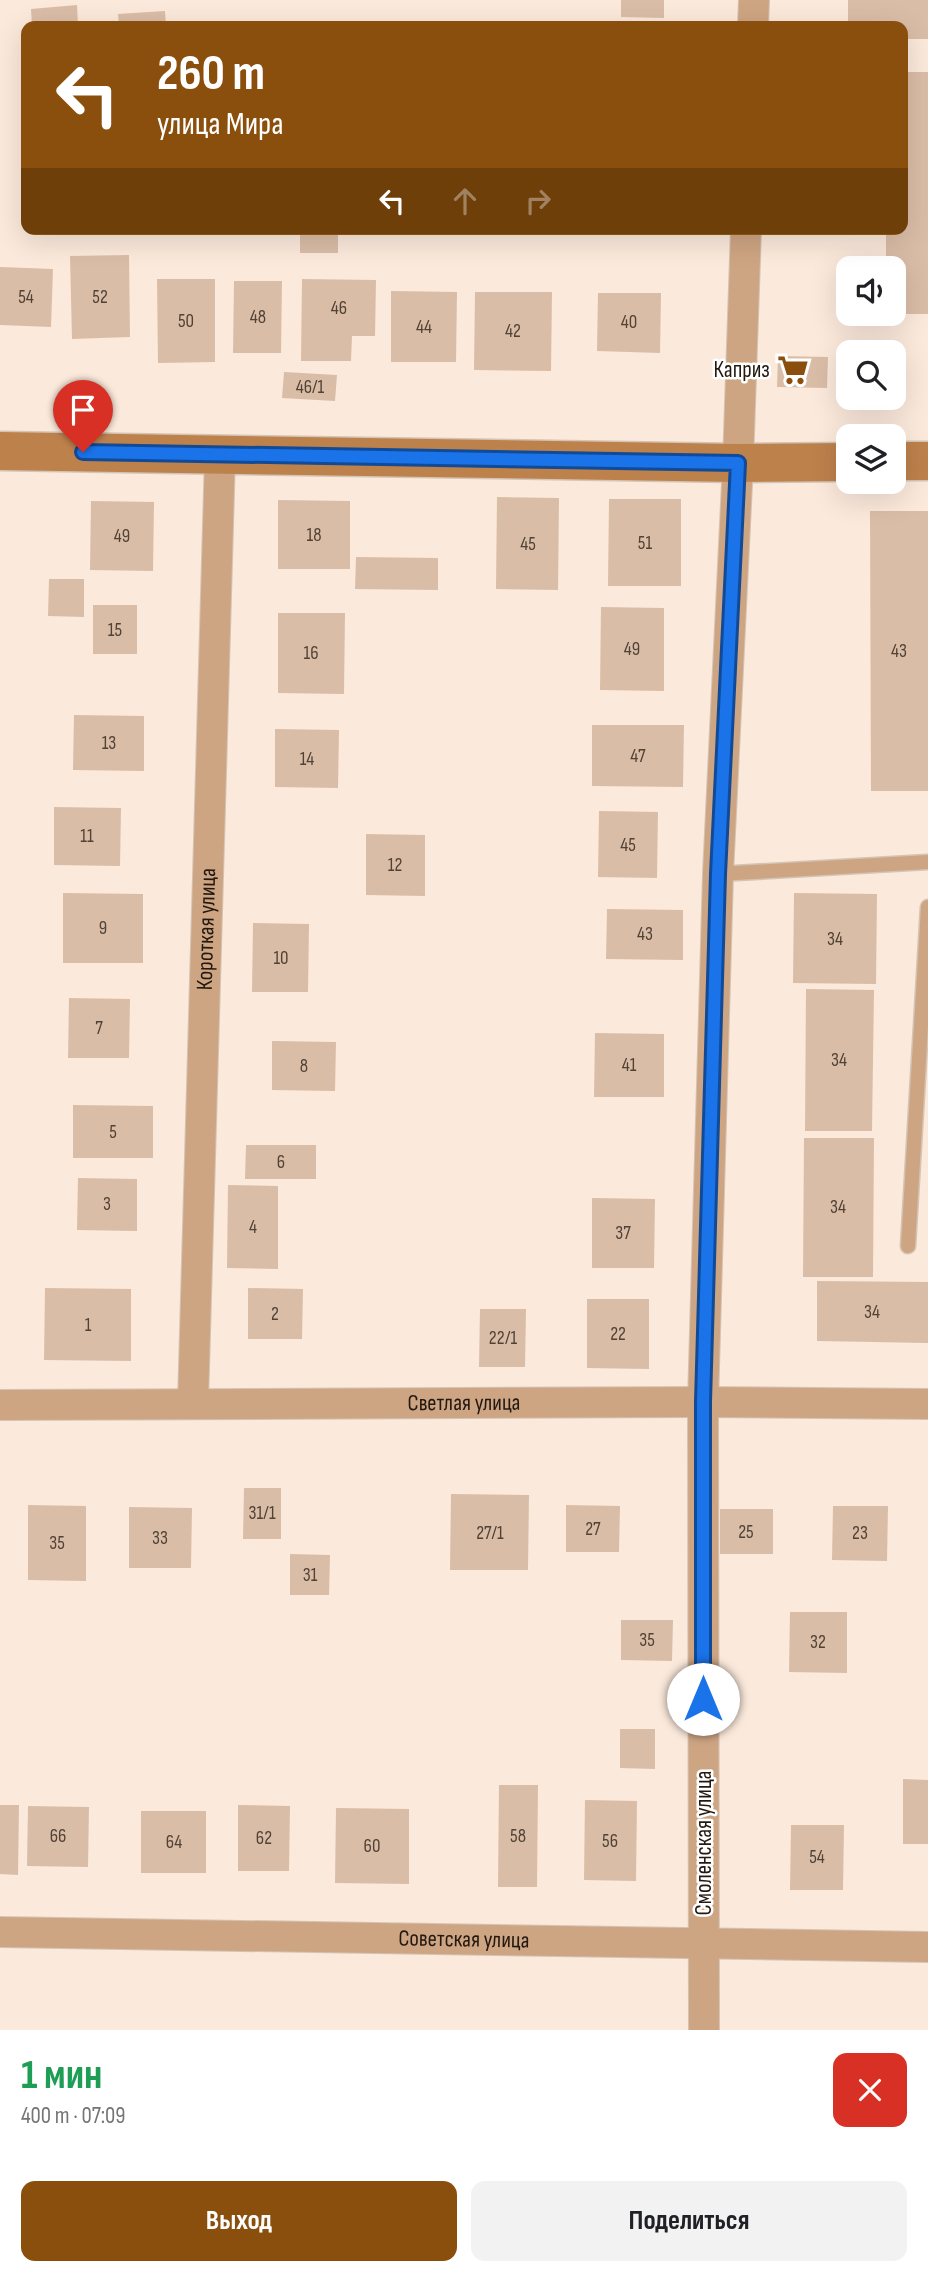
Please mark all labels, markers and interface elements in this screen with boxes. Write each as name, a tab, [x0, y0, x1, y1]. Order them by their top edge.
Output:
text: 260 m	[157, 45, 265, 104]
icon: left	[42, 49, 133, 140]
text: улица Мира	[157, 105, 284, 144]
icon: left	[373, 182, 411, 220]
icon: ahead	[446, 182, 484, 220]
icon: right	[519, 182, 557, 220]
map controls	[836, 256, 906, 494]
button: sound	[836, 256, 906, 326]
house number: 54	[18, 286, 34, 309]
house number: 52	[92, 286, 108, 309]
house number: 46	[331, 297, 347, 320]
house number: 48	[250, 306, 266, 329]
house number: 50	[178, 310, 194, 333]
house number: 40	[621, 311, 637, 334]
house number: 44	[416, 316, 432, 339]
house number: 42	[505, 320, 521, 343]
button: search	[836, 340, 906, 410]
supermarket icon: Каприз	[776, 353, 810, 387]
place label: Каприз	[714, 356, 770, 384]
house number: 46/1	[296, 376, 325, 399]
pin	[53, 380, 113, 452]
icon: arrive	[64, 391, 102, 429]
button: layers	[836, 424, 906, 494]
house number: 18	[307, 524, 321, 547]
house number: 49	[114, 525, 130, 548]
house number: 51	[638, 532, 652, 555]
house number: 45	[520, 533, 536, 556]
house number: 15	[108, 619, 122, 642]
house number: 49	[624, 638, 640, 661]
house number: 43	[891, 640, 907, 663]
house number: 16	[304, 642, 318, 665]
house number: 13	[102, 732, 116, 755]
house number: 47	[630, 745, 646, 768]
house number: 14	[300, 748, 314, 771]
house number: 11	[80, 825, 94, 848]
house number: 45	[620, 834, 636, 857]
house number: 12	[388, 854, 402, 877]
street label: Короткая улица	[191, 868, 222, 991]
house number: 9	[99, 917, 107, 940]
house number: 43	[637, 923, 653, 946]
house number: 34	[827, 928, 843, 951]
house number: 10	[273, 947, 289, 970]
house number: 7	[95, 1017, 103, 1040]
house number: 34	[831, 1049, 847, 1072]
house number: 41	[622, 1054, 637, 1077]
house number: 8	[300, 1055, 308, 1078]
house number: 5	[109, 1121, 117, 1144]
house number: 6	[277, 1151, 285, 1174]
house number: 3	[103, 1193, 111, 1216]
house number: 34	[830, 1196, 846, 1219]
house number: 4	[249, 1216, 257, 1239]
house number: 37	[615, 1222, 631, 1245]
house number: 34	[864, 1301, 880, 1324]
house number: 2	[271, 1303, 279, 1326]
house number: 1	[85, 1314, 92, 1337]
house number: 22	[610, 1323, 626, 1346]
house number: 22/1	[489, 1327, 517, 1350]
street label: Светлая улица	[408, 1389, 520, 1417]
house number: 31/1	[248, 1502, 276, 1525]
house number: 27	[585, 1518, 601, 1541]
house number: 25	[738, 1521, 754, 1544]
house number: 27/1	[476, 1522, 504, 1545]
house number: 23	[852, 1522, 868, 1545]
house number: 33	[152, 1527, 168, 1550]
house number: 35	[49, 1532, 65, 1555]
house number: 31	[303, 1564, 318, 1587]
house number: 35	[639, 1629, 655, 1652]
house number: 32	[810, 1631, 826, 1654]
position arrow	[666, 1662, 740, 1736]
street label: Смоленская улица	[690, 1771, 718, 1915]
house number: 66	[50, 1825, 66, 1848]
house number: 58	[510, 1825, 526, 1848]
house number: 62	[256, 1827, 272, 1850]
house number: 56	[602, 1830, 618, 1853]
house number: 64	[166, 1831, 182, 1854]
house number: 60	[364, 1835, 380, 1858]
house number: 54	[809, 1846, 825, 1869]
street label: Советская улица	[398, 1924, 530, 1955]
text: 1 мин	[21, 2050, 102, 2101]
button: close	[833, 2053, 907, 2127]
text: 400 m · 07:09	[21, 2102, 125, 2130]
button: Выход	[21, 2181, 457, 2261]
button: Поделиться	[471, 2181, 907, 2261]

